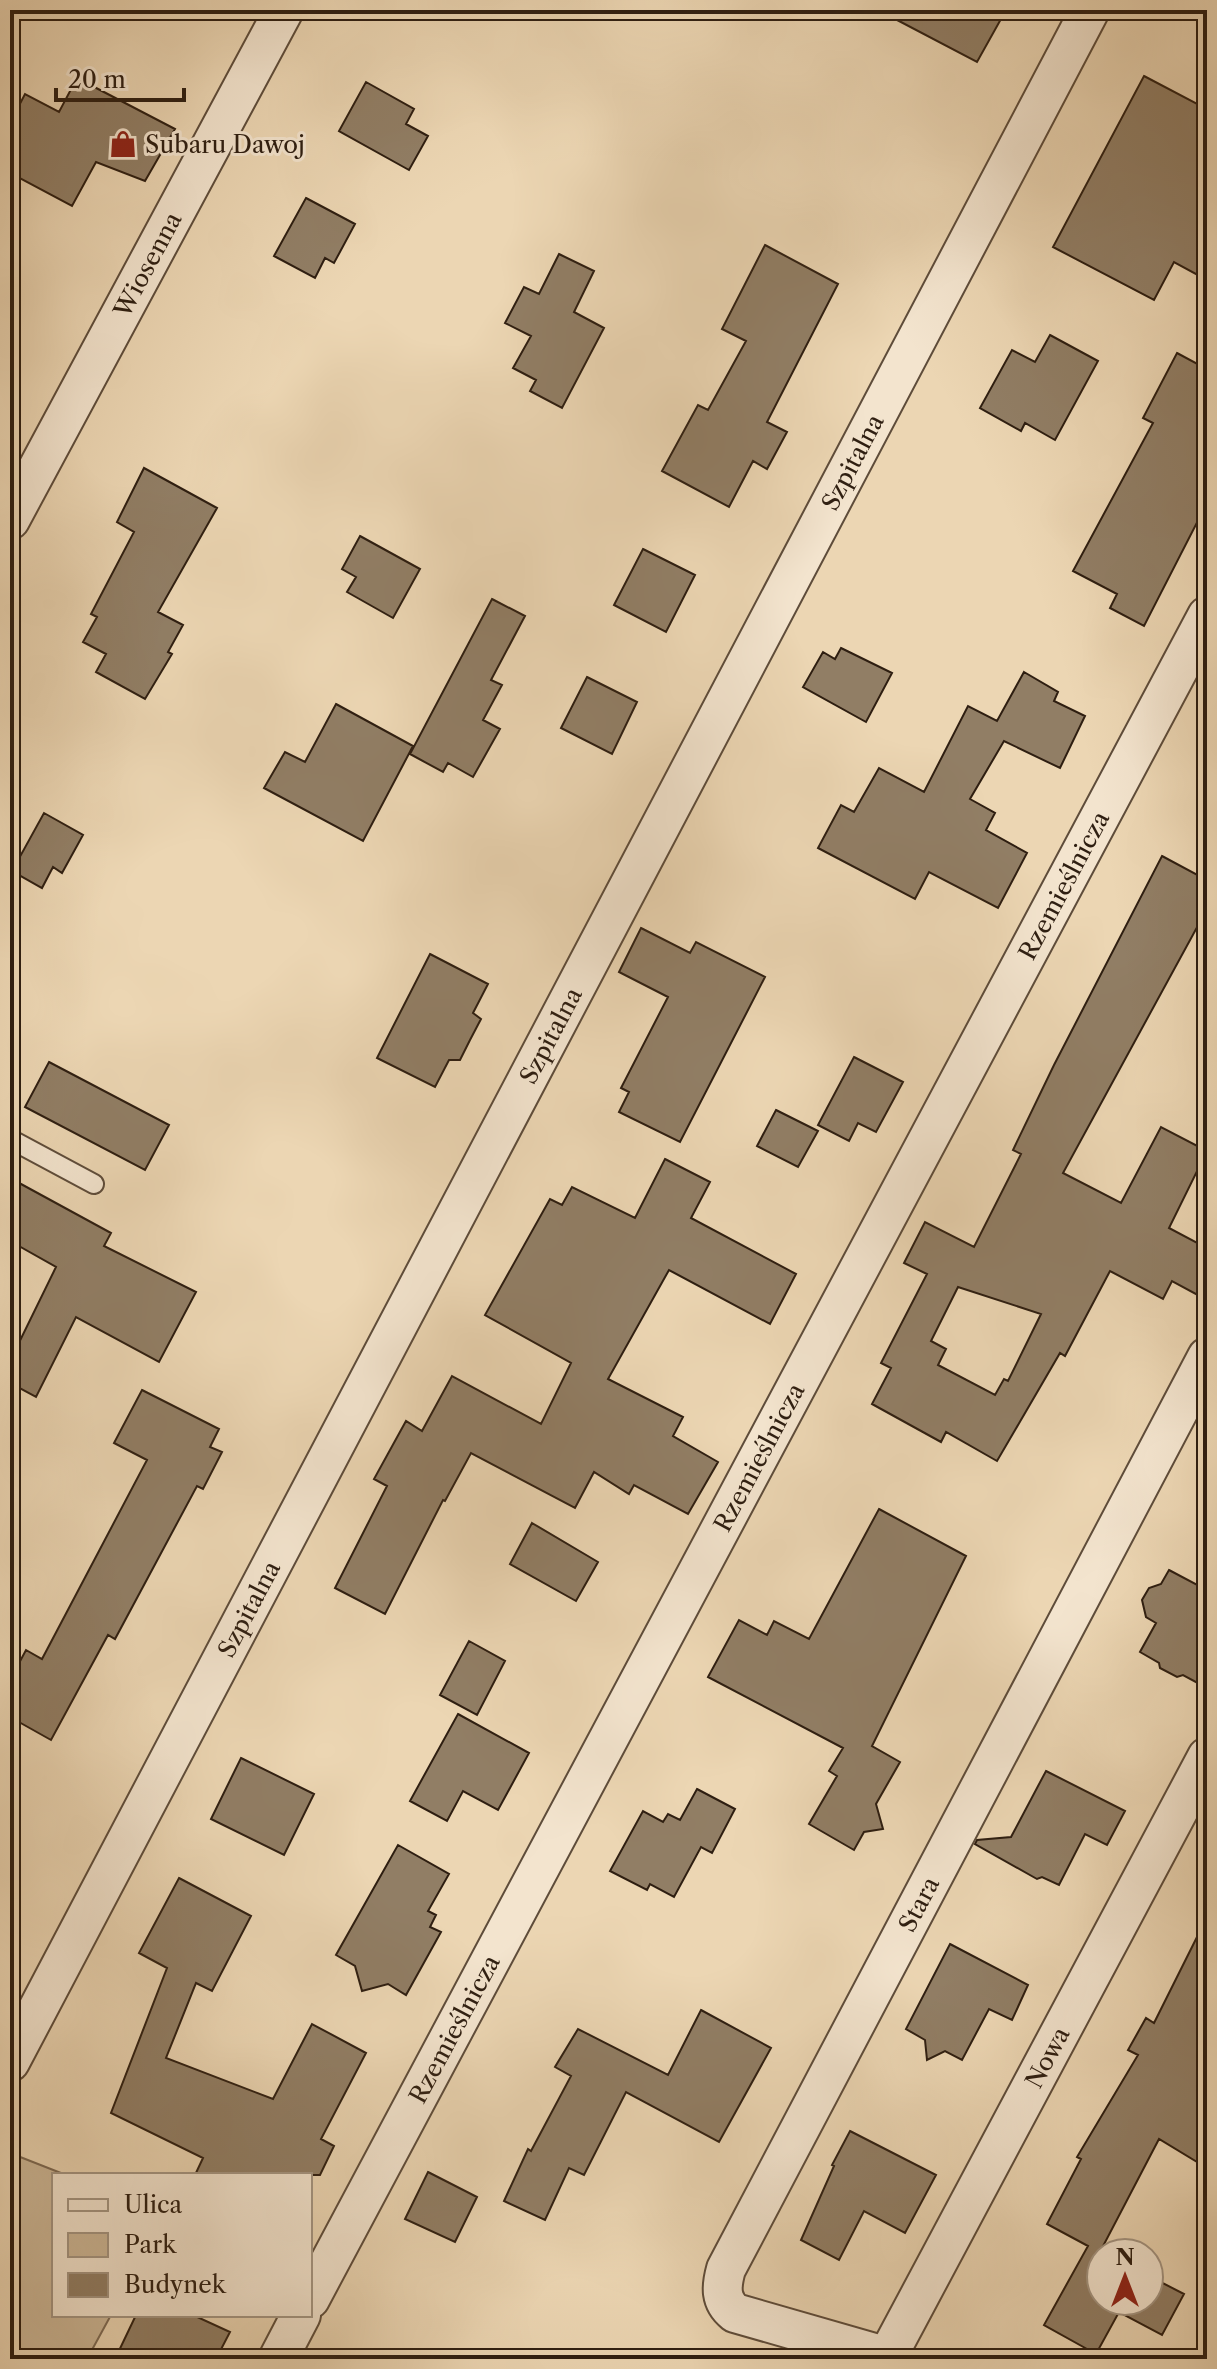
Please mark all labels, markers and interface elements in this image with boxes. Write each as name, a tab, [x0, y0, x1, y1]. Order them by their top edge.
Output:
scale bar	[56, 52, 184, 102]
text: 20 m	[68, 65, 126, 94]
shop icon: Subaru Dawoj	[108, 129, 138, 159]
place label: Subaru Dawoj	[145, 130, 305, 159]
street label: Wiosenna	[107, 207, 187, 323]
street label: Szpitalna	[815, 409, 889, 515]
street label: Rzemieślnicza	[1012, 806, 1115, 964]
street label: Szpitalna	[513, 982, 588, 1089]
street label: Rzemieślnicza	[707, 1378, 810, 1536]
street label: Szpitalna	[211, 1556, 286, 1662]
street label: Stara	[892, 1871, 945, 1937]
street label: Rzemieślnicza	[403, 1949, 505, 2108]
street label: Nowa	[1019, 2021, 1075, 2093]
legend	[52, 2173, 312, 2317]
text: Ulica	[124, 2190, 183, 2219]
text: Park	[124, 2230, 177, 2259]
north arrow	[1085, 2237, 1165, 2317]
text: N	[1115, 2244, 1135, 2271]
text: Budynek	[124, 2270, 227, 2299]

